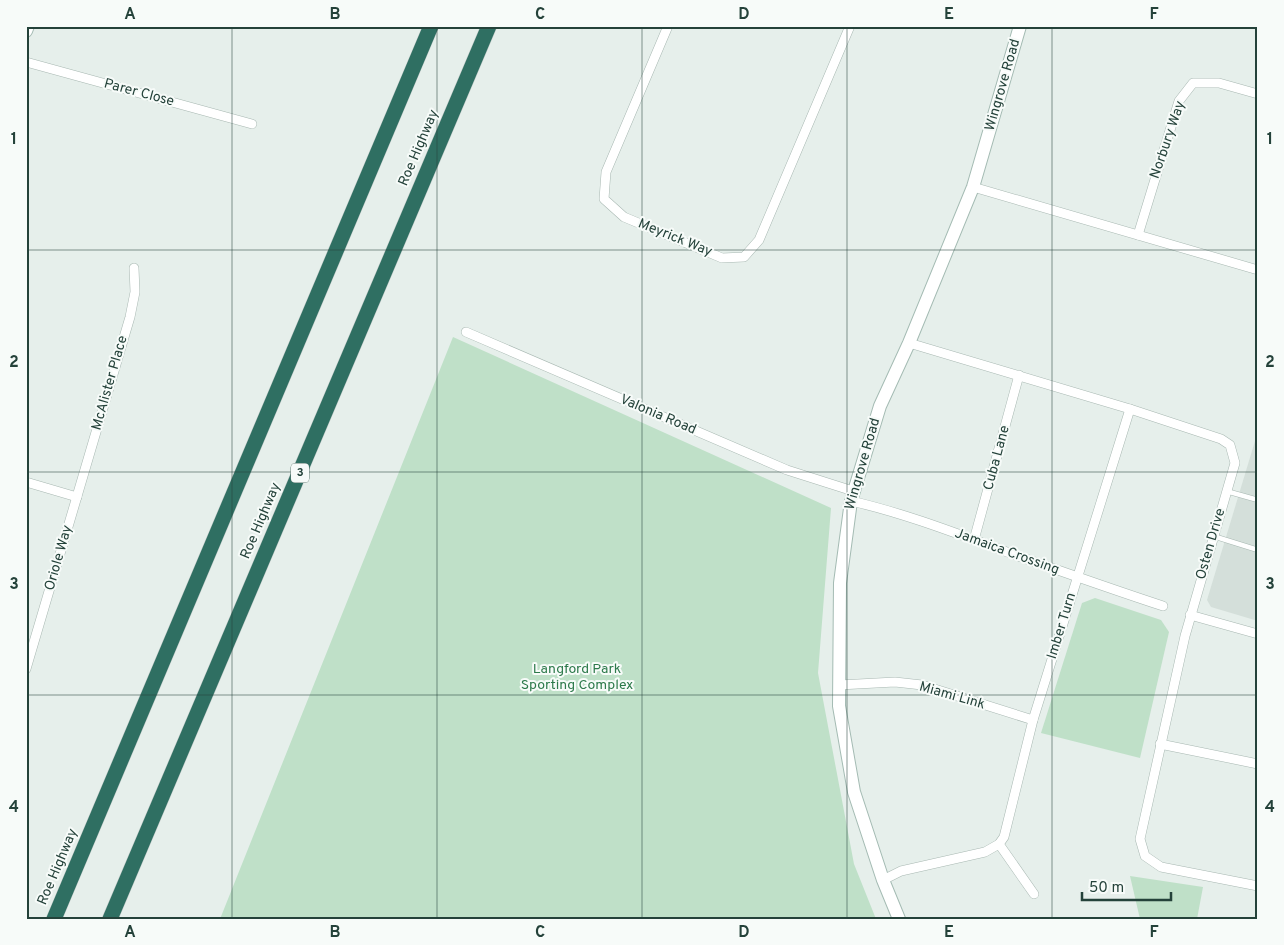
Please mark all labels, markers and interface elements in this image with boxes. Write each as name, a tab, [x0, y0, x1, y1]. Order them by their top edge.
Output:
text: A	[124, 5, 136, 25]
text: B	[329, 5, 341, 25]
text: C	[535, 5, 545, 25]
text: D	[738, 5, 750, 25]
text: E	[944, 5, 954, 25]
text: F	[1149, 5, 1159, 25]
street label: Wingrove Road	[982, 37, 1024, 133]
street label: Parer Close	[102, 75, 176, 111]
street label: Norbury Way	[1147, 99, 1189, 181]
street label: Roe Highway	[395, 107, 443, 189]
text: 1	[11, 130, 17, 150]
text: 1	[1267, 130, 1273, 150]
street label: Meyrick Way	[635, 215, 715, 261]
street label: McAlister Place	[88, 334, 132, 432]
text: 2	[9, 353, 19, 373]
text: 2	[1265, 353, 1275, 373]
street label: Valonia Road	[617, 391, 699, 439]
street label: Wingrove Road	[842, 416, 884, 512]
street label: Cuba Lane	[980, 424, 1014, 492]
road number: 3	[291, 463, 309, 482]
street label: Roe Highway	[237, 480, 285, 562]
street label: Osten Drive	[1193, 506, 1229, 582]
street label: Oriole Way	[42, 523, 76, 593]
street label: Jamaica Crossing	[952, 525, 1062, 579]
text: 3	[9, 575, 19, 595]
text: 3	[1265, 575, 1275, 595]
street label: Imber Turn	[1044, 591, 1080, 661]
park label: Langford Park Sporting Complex	[521, 661, 633, 694]
street label: Miami Link	[917, 678, 987, 714]
text: 4	[9, 798, 19, 818]
text: 4	[1265, 798, 1275, 818]
street label: Roe Highway	[34, 826, 82, 908]
scale bar	[1082, 870, 1170, 902]
text: 50 m	[1089, 879, 1124, 898]
text: A	[124, 923, 136, 943]
text: B	[329, 923, 341, 943]
text: C	[535, 923, 545, 943]
text: D	[738, 923, 750, 943]
text: E	[944, 923, 954, 943]
text: F	[1149, 923, 1159, 943]

